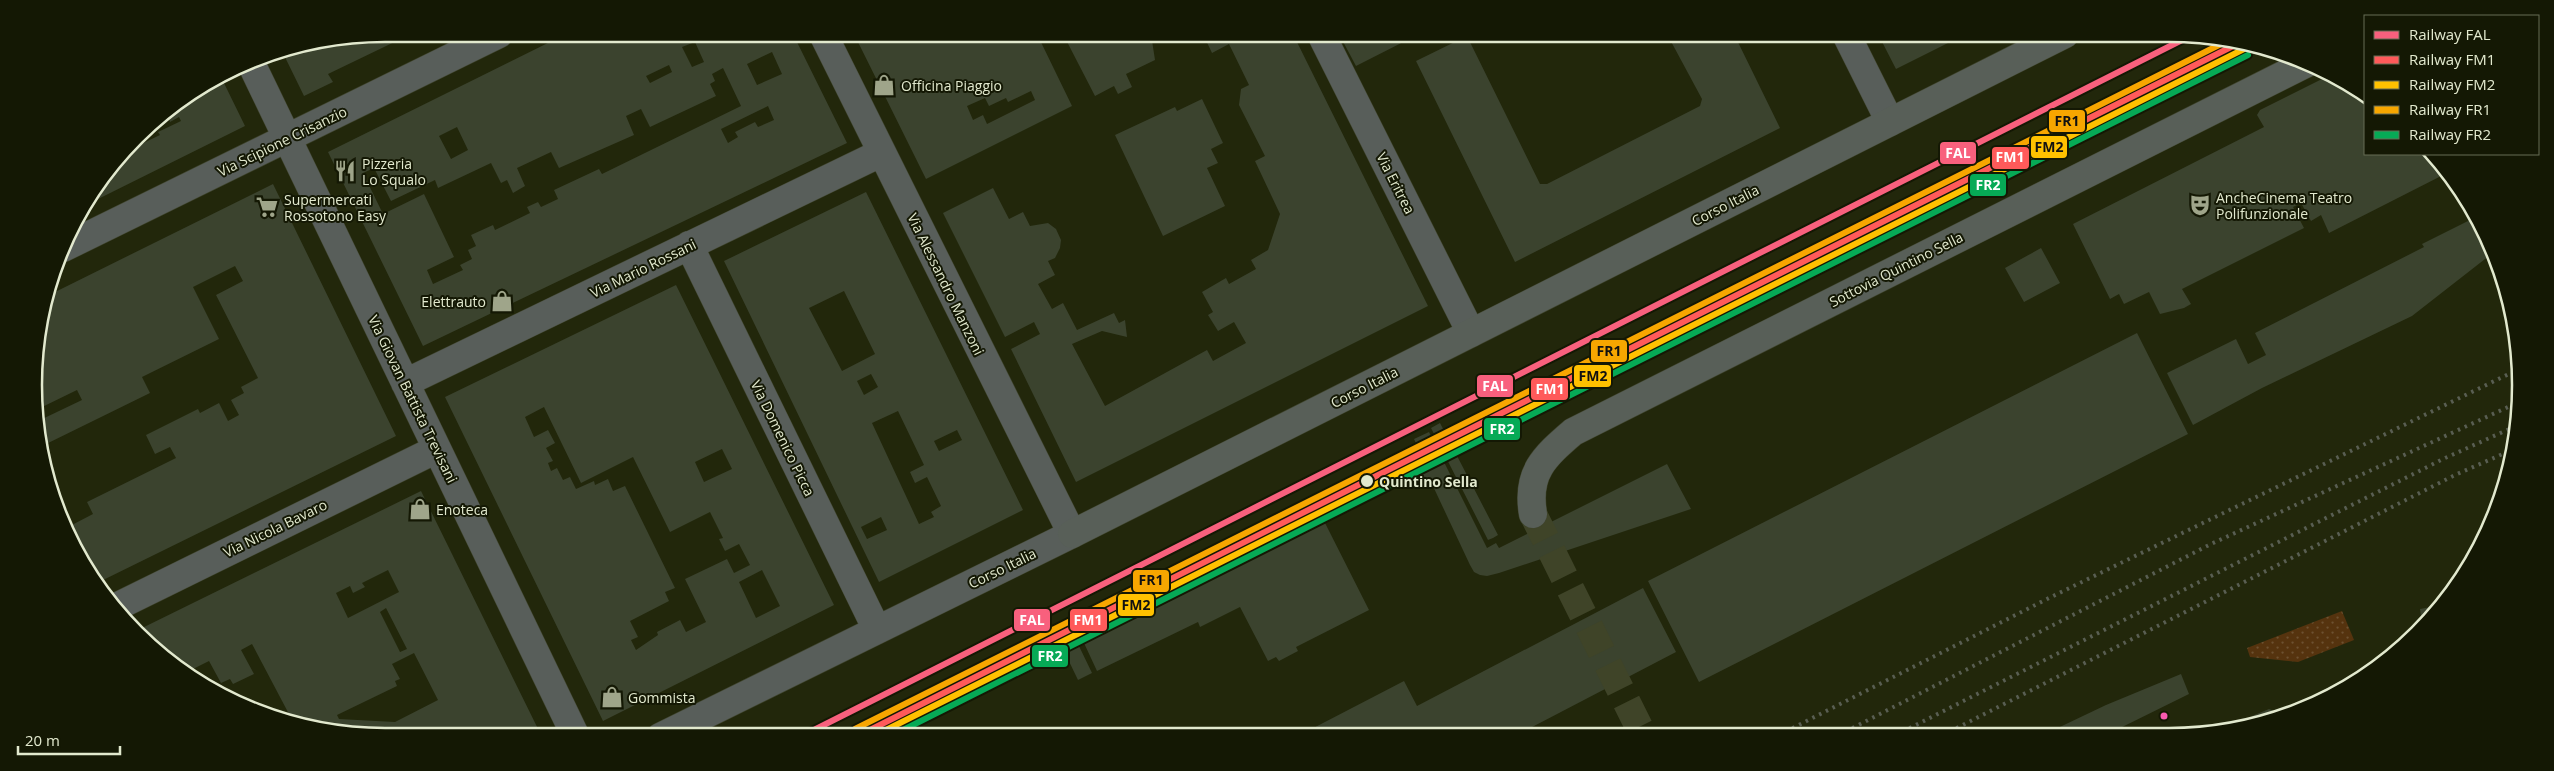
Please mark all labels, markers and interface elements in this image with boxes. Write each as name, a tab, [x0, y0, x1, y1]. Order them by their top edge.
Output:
legend	[2364, 15, 2539, 155]
text: Railway FAL	[2409, 24, 2491, 44]
text: Railway FM1	[2409, 49, 2495, 69]
shop icon: Officina Piaggio	[871, 72, 897, 98]
text: Railway FM2	[2409, 74, 2495, 94]
place label: Officina Piaggio	[901, 76, 1002, 95]
text: Railway FR1	[2409, 99, 2491, 119]
street label: Via Scipione Crisanzio	[214, 101, 350, 181]
line badge: FR1	[2048, 109, 2086, 133]
text: FR1	[2055, 111, 2079, 130]
text: Railway FR2	[2409, 124, 2491, 144]
line badge: FM2	[2030, 135, 2068, 159]
text: FM2	[2035, 137, 2063, 156]
line badge: FAL	[1939, 141, 1977, 165]
text: FAL	[1945, 143, 1971, 162]
line badge: FM1	[1991, 146, 2030, 170]
text: FM1	[1996, 147, 2024, 166]
street label: Via Eritrea	[1372, 149, 1420, 217]
place label: Pizzeria Lo Squalo	[362, 154, 426, 189]
restaurant icon: Pizzeria Lo Squalo	[332, 158, 358, 184]
line badge: FR2	[1969, 173, 2007, 197]
text: FR2	[1976, 175, 2000, 194]
street label: Corso Italia	[1688, 180, 1762, 230]
place label: AncheCinema Teatro Polifunzionale	[2216, 188, 2352, 223]
place label: Supermercati Rossotono Easy	[284, 190, 387, 225]
theatre icon: AncheCinema Teatro Polifunzionale	[2187, 192, 2213, 218]
supermarket icon: Supermercati Rossotono Easy	[254, 194, 280, 220]
street label: Via Alessandro Manzoni	[903, 210, 989, 358]
street label: Sottovia Quintino Sella	[1826, 227, 1966, 311]
street label: Via Mario Rossani	[587, 234, 699, 302]
shop icon: Elettrauto	[489, 288, 515, 314]
place label: Elettrauto	[421, 292, 486, 311]
street label: Via Giovan Battista Trevisani	[364, 312, 462, 486]
line badge: FR1	[1590, 339, 1628, 363]
text: FR1	[1597, 341, 1621, 360]
street label: Corso Italia	[1327, 362, 1401, 412]
line badge: FM2	[1573, 364, 1612, 388]
text: FM2	[1579, 366, 1607, 385]
line badge: FAL	[1476, 374, 1514, 398]
text: FAL	[1482, 376, 1508, 395]
street label: Via Domenico Picca	[747, 377, 819, 499]
line badge: FM1	[1530, 377, 1569, 401]
text: FM1	[1536, 379, 1564, 398]
line badge: FR2	[1483, 417, 1521, 441]
text: FR2	[1490, 419, 1514, 438]
place label: Quintino Sella	[1379, 472, 1478, 491]
marker: Quintino Sella	[1359, 473, 1375, 489]
street label: Via Nicola Bavaro	[220, 495, 330, 561]
shop icon: Enoteca	[407, 496, 433, 522]
place label: Enoteca	[436, 500, 488, 519]
street label: Corso Italia	[965, 543, 1039, 593]
line badge: FR1	[1132, 569, 1170, 593]
text: FR1	[1139, 570, 1163, 589]
line badge: FM2	[1117, 593, 1155, 617]
text: FM2	[1122, 595, 1150, 614]
line badge: FAL	[1013, 608, 1051, 632]
line badge: FM1	[1069, 608, 1108, 632]
text: FAL	[1019, 610, 1045, 629]
text: FM1	[1074, 610, 1102, 629]
line badge: FR2	[1031, 644, 1069, 668]
text: FR2	[1038, 646, 1062, 665]
shop icon: Gommista	[599, 684, 625, 710]
place label: Gommista	[628, 688, 696, 707]
unlabelled marker	[2159, 711, 2169, 721]
scale bar	[18, 724, 120, 756]
text: 20 m	[25, 730, 60, 750]

